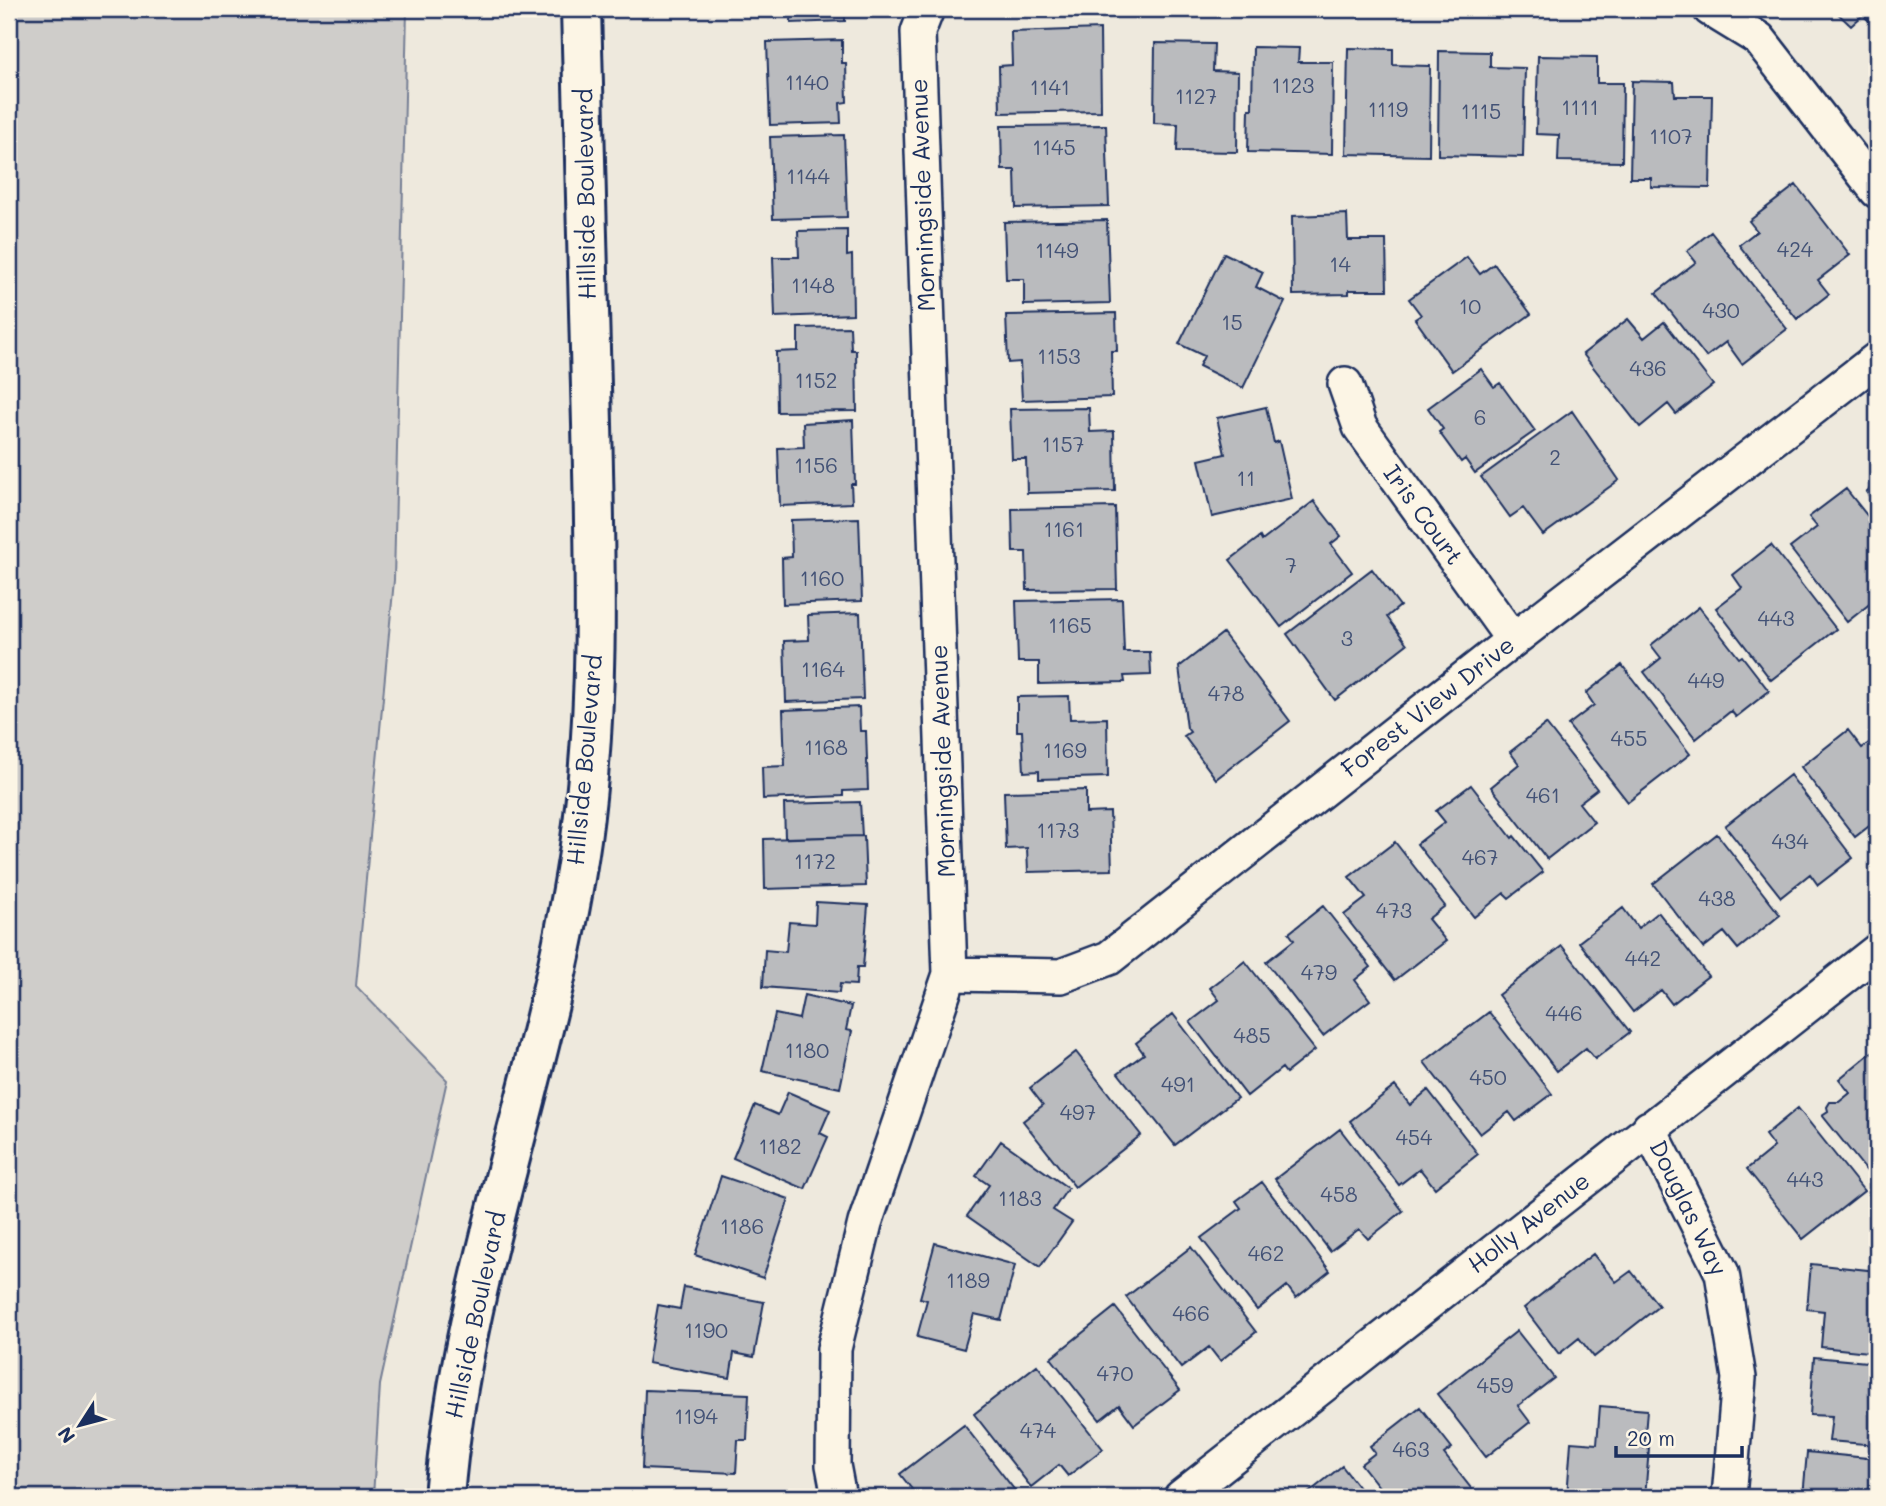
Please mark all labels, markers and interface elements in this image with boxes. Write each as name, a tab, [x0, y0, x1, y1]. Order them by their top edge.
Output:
house number: 1140	[785, 68, 829, 95]
house number: 1123	[1272, 71, 1314, 98]
house number: 1141	[1030, 73, 1070, 100]
street label: Morningside Avenue	[902, 78, 941, 312]
house number: 1127	[1175, 82, 1217, 109]
street label: Hillside Boulevard	[567, 88, 602, 300]
house number: 1111	[1561, 93, 1599, 120]
house number: 1119	[1368, 95, 1408, 122]
house number: 1115	[1461, 97, 1501, 124]
house number: 1107	[1649, 122, 1693, 149]
house number: 1145	[1032, 133, 1076, 160]
house number: 1144	[786, 162, 830, 189]
house number: 424	[1777, 235, 1814, 262]
house number: 1149	[1035, 236, 1079, 263]
house number: 14	[1329, 250, 1352, 277]
house number: 1148	[791, 271, 835, 298]
house number: 10	[1459, 292, 1481, 319]
house number: 430	[1702, 296, 1740, 323]
house number: 15	[1221, 308, 1243, 335]
house number: 1153	[1037, 342, 1081, 369]
house number: 436	[1629, 354, 1667, 381]
house number: 1152	[795, 366, 837, 393]
house number: 6	[1474, 403, 1486, 430]
house number: 1157	[1042, 430, 1084, 457]
house number: 2	[1549, 443, 1561, 470]
house number: 1156	[794, 451, 838, 478]
street label: Iris Court	[1377, 458, 1471, 570]
house number: 11	[1237, 464, 1255, 491]
house number: 1161	[1044, 515, 1084, 542]
house number: 7	[1285, 551, 1297, 578]
house number: 1160	[800, 564, 844, 591]
house number: 443	[1758, 604, 1794, 631]
house number: 1165	[1048, 611, 1092, 638]
house number: 3	[1341, 624, 1353, 651]
street label: Forest View Drive	[1334, 628, 1520, 783]
street label: Morningside Avenue	[922, 644, 961, 878]
street label: Hillside Boulevard	[559, 653, 608, 866]
house number: 1164	[801, 655, 846, 682]
house number: 449	[1687, 666, 1725, 693]
house number: 478	[1208, 679, 1244, 706]
house number: 455	[1611, 724, 1647, 751]
house number: 1168	[804, 733, 848, 760]
house number: 1169	[1043, 736, 1087, 763]
house number: 461	[1526, 781, 1560, 808]
house number: 1173	[1037, 816, 1079, 843]
house number: 434	[1772, 827, 1809, 854]
house number: 467	[1462, 843, 1498, 870]
house number: 1172	[794, 847, 836, 874]
house number: 438	[1698, 884, 1736, 911]
house number: 473	[1376, 896, 1412, 923]
house number: 442	[1625, 944, 1661, 971]
house number: 479	[1301, 958, 1337, 985]
house number: 446	[1545, 999, 1583, 1026]
house number: 485	[1233, 1021, 1271, 1048]
house number: 1180	[785, 1036, 829, 1063]
house number: 450	[1469, 1063, 1507, 1090]
house number: 491	[1161, 1070, 1195, 1097]
house number: 497	[1060, 1098, 1096, 1125]
house number: 454	[1396, 1123, 1433, 1150]
house number: 1182	[758, 1132, 802, 1159]
street label: Douglas Way	[1643, 1135, 1735, 1280]
street label: Holly Avenue	[1461, 1164, 1595, 1279]
house number: 443	[1787, 1165, 1823, 1192]
house number: 458	[1320, 1180, 1358, 1207]
house number: 1183	[998, 1184, 1042, 1211]
street label: Hillside Boulevard	[437, 1208, 512, 1421]
house number: 1186	[720, 1212, 764, 1239]
house number: 462	[1248, 1239, 1284, 1266]
house number: 1189	[946, 1266, 990, 1293]
house number: 466	[1172, 1299, 1210, 1326]
house number: 1190	[684, 1316, 728, 1343]
house number: 470	[1097, 1359, 1134, 1386]
house number: 459	[1477, 1371, 1513, 1398]
north arrow	[46, 1390, 116, 1460]
house number: 1194	[674, 1402, 718, 1429]
scale bar	[1616, 1415, 1742, 1459]
house number: 474	[1020, 1416, 1057, 1443]
text: N	[51, 1422, 80, 1448]
text: 20 m	[1627, 1424, 1675, 1451]
house number: 463	[1392, 1435, 1430, 1462]

